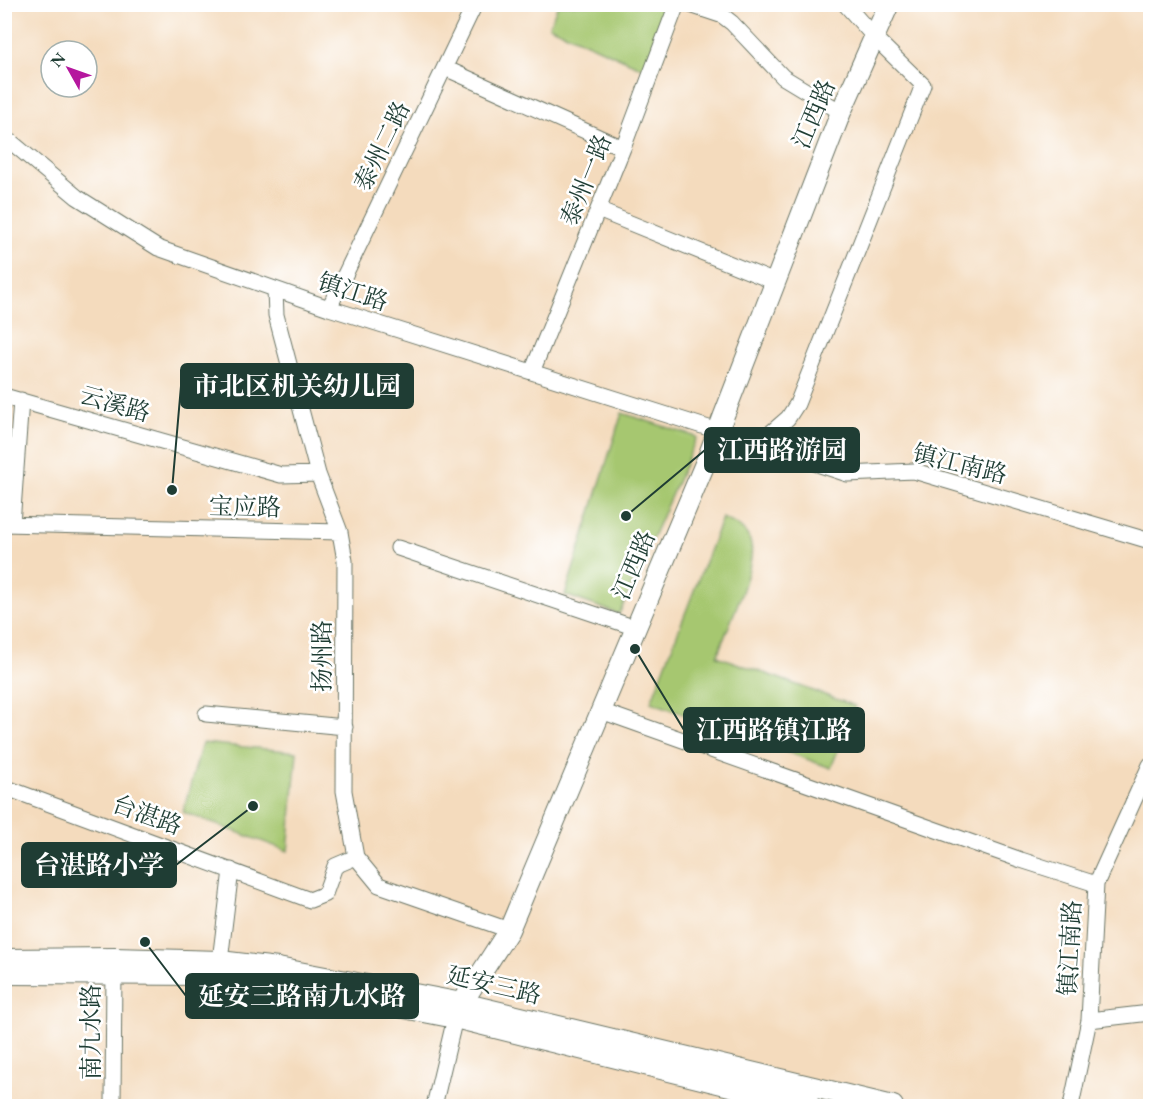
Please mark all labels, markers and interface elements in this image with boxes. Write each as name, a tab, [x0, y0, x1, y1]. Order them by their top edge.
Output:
north arrow	[39, 39, 99, 99]
text: N	[46, 48, 70, 71]
street label: 江西路	[785, 75, 842, 153]
street label: 泰州二路	[347, 96, 417, 196]
street label: 泰州一路	[553, 130, 618, 230]
street label: 镇江路	[314, 266, 392, 317]
callout: 市北区机关幼儿园	[181, 364, 413, 408]
text: 市北区机关幼儿园	[193, 369, 401, 403]
street label: 云溪路	[76, 379, 154, 428]
callout: 江西路游园	[705, 428, 859, 472]
text: 江西路游园	[717, 433, 847, 467]
street label: 镇江南路	[910, 437, 1010, 490]
street label: 宝应路	[209, 490, 281, 523]
street label: 江西路	[605, 526, 662, 604]
street label: 扬州路	[306, 620, 337, 692]
callout: 江西路镇江路	[684, 708, 864, 752]
text: 江西路镇江路	[696, 713, 852, 747]
street label: 台湛路	[108, 788, 186, 841]
callout: 台湛路小学	[22, 843, 176, 887]
text: 台湛路小学	[34, 848, 164, 882]
street label: 镇江南路	[1052, 899, 1087, 997]
street label: 延安三路	[444, 959, 544, 1010]
callout: 延安三路南九水路	[186, 974, 418, 1018]
text: 延安三路南九水路	[198, 979, 406, 1013]
street label: 南九水路	[75, 984, 106, 1080]

